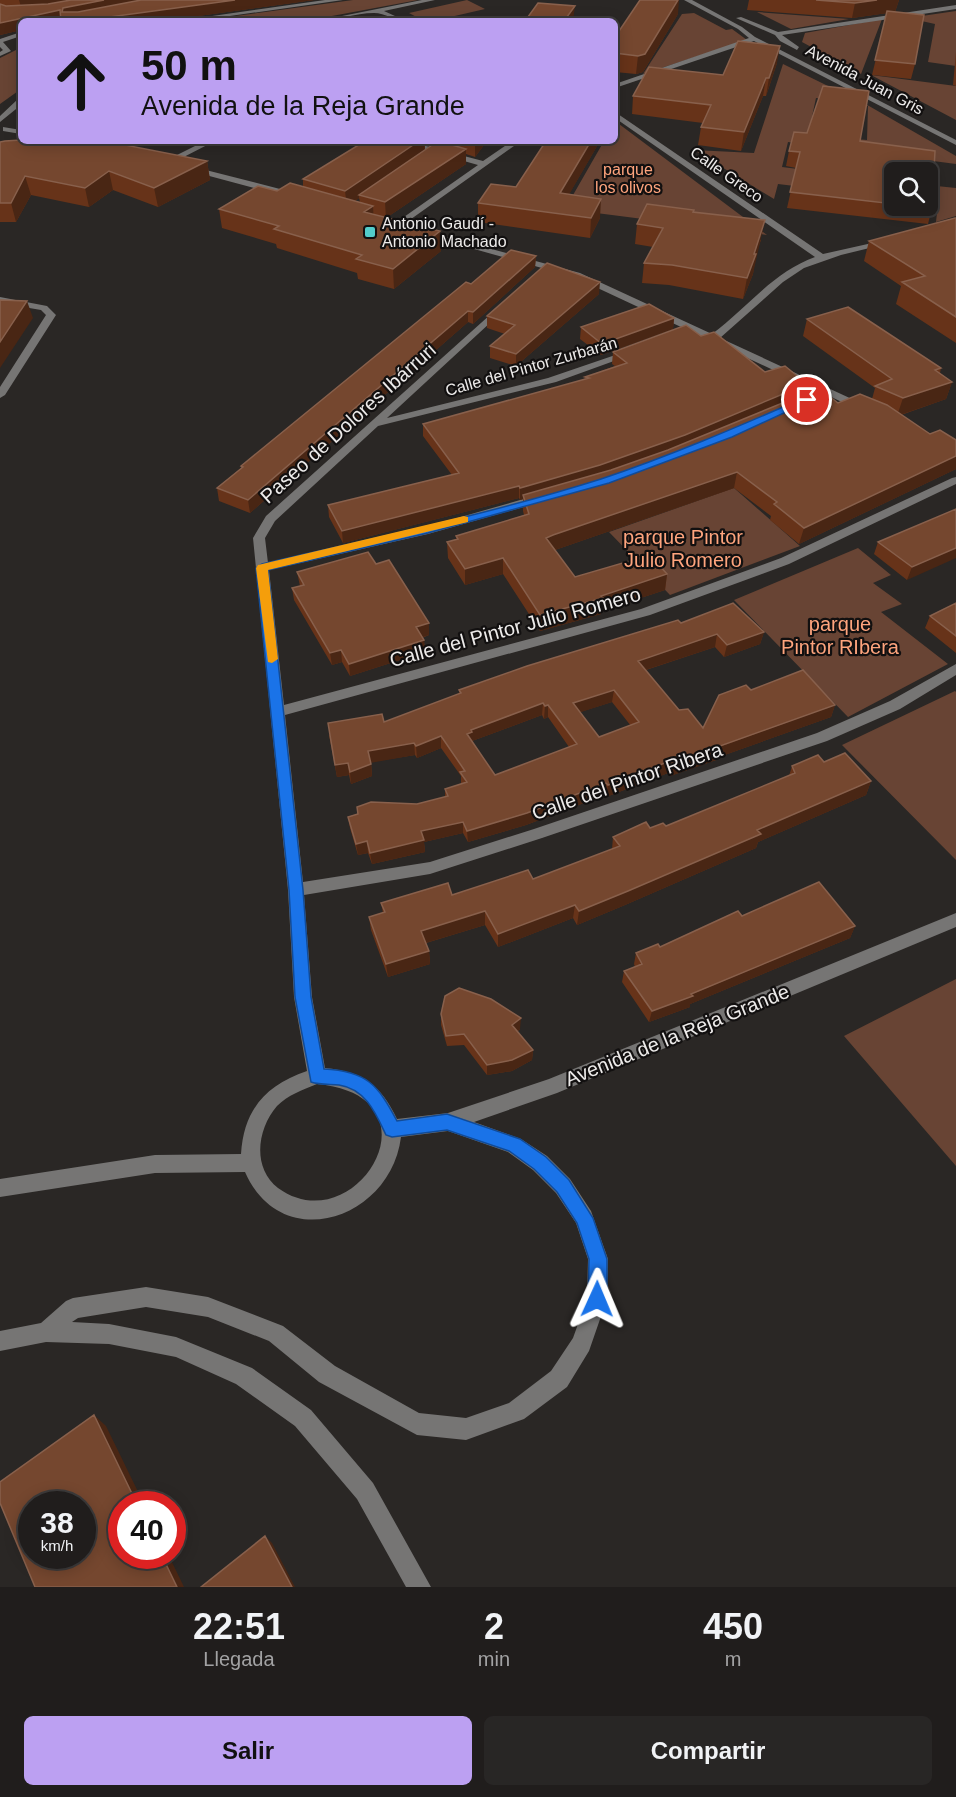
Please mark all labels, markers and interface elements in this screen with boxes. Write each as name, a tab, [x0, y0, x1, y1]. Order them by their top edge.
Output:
street label: Avenida Juan Gris	[803, 41, 926, 118]
icon: ahead	[42, 42, 120, 120]
text: 50 m	[141, 42, 237, 89]
text: Avenida de la Reja Grande	[141, 91, 465, 121]
street label: Calle Greco	[687, 143, 766, 206]
park label: parque los olivos	[595, 161, 661, 196]
map controls	[884, 162, 938, 216]
button: search	[884, 162, 938, 216]
place label: Antonio Gaudí - Antonio Machado	[382, 215, 507, 250]
marker: Antonio Gaudí - Antonio Machado	[363, 225, 377, 239]
street label: Calle del Pintor Zurbarán	[443, 334, 619, 399]
street label: Paseo de Dolores Ibárruri	[256, 339, 440, 507]
pin	[781, 374, 832, 425]
icon: arrive	[790, 383, 823, 416]
park label: parque Pintor Julio Romero	[623, 526, 743, 571]
street label: Calle del Pintor Julio Romero	[387, 583, 643, 671]
park label: parque Pintor RIbera	[781, 613, 900, 658]
street label: Calle del Pintor Ribera	[529, 738, 726, 824]
street label: Avenida de la Reja Grande	[562, 980, 792, 1090]
position arrow	[565, 1267, 629, 1331]
speed limit sign: 40	[108, 1491, 186, 1569]
text: 38	[40, 1506, 74, 1539]
text: km/h	[41, 1537, 73, 1554]
text: 22:51	[193, 1606, 285, 1647]
text: 2	[484, 1606, 504, 1647]
text: 450	[703, 1606, 763, 1647]
text: Llegada	[203, 1648, 275, 1670]
text: min	[478, 1648, 510, 1670]
text: m	[725, 1648, 741, 1670]
button: Salir	[24, 1716, 472, 1785]
button: Compartir	[484, 1716, 932, 1785]

